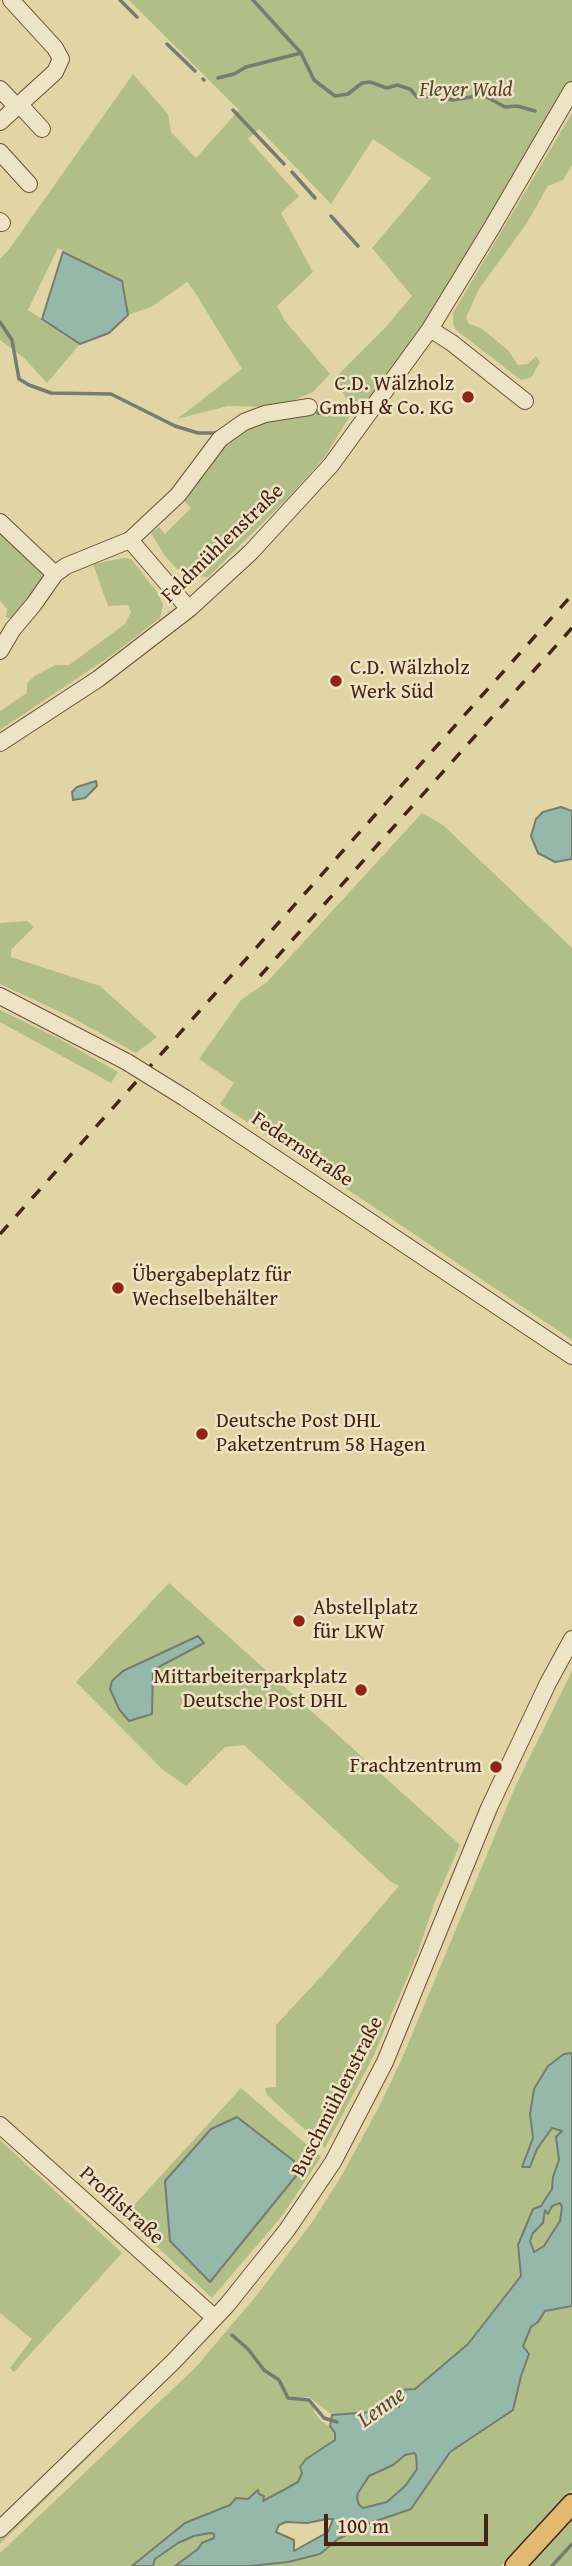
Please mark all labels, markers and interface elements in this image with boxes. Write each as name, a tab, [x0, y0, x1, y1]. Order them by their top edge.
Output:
park label: Fleyer Wald	[419, 78, 513, 104]
place label: C.D. Wälzholz GmbH & Co. KG	[320, 372, 454, 422]
marker: C.D. Wälzholz GmbH & Co. KG	[460, 389, 476, 405]
street label: Feldmühlenstraße	[157, 479, 289, 609]
place label: C.D. Wälzholz Werk Süd	[350, 656, 469, 706]
marker: C.D. Wälzholz Werk Süd	[328, 673, 344, 689]
street label: Federnstraße	[246, 1107, 358, 1193]
place label: Übergabeplatz für Wechselbehälter	[132, 1263, 291, 1313]
marker: Übergabeplatz für Wechselbehälter	[110, 1280, 126, 1296]
place label: Deutsche Post DHL Paketzentrum 58 Hagen	[216, 1409, 426, 1459]
marker: Deutsche Post DHL Paketzentrum 58 Hagen	[194, 1426, 210, 1442]
place label: Abstellplatz für LKW	[313, 1596, 418, 1646]
marker: Abstellplatz für LKW	[291, 1613, 307, 1629]
place label: Mittarbeiterparkplatz Deutsche Post DHL	[154, 1665, 347, 1715]
marker: Mittarbeiterparkplatz Deutsche Post DHL	[353, 1682, 369, 1698]
place label: Frachtzentrum	[350, 1754, 482, 1780]
marker: Frachtzentrum	[488, 1759, 504, 1775]
street label: Buschmühlenstraße	[287, 2013, 389, 2181]
street label: Profilstraße	[73, 2161, 169, 2251]
water label: Lenne	[353, 2381, 411, 2435]
scale bar	[327, 2500, 491, 2544]
text: 100 m	[337, 2510, 389, 2541]

